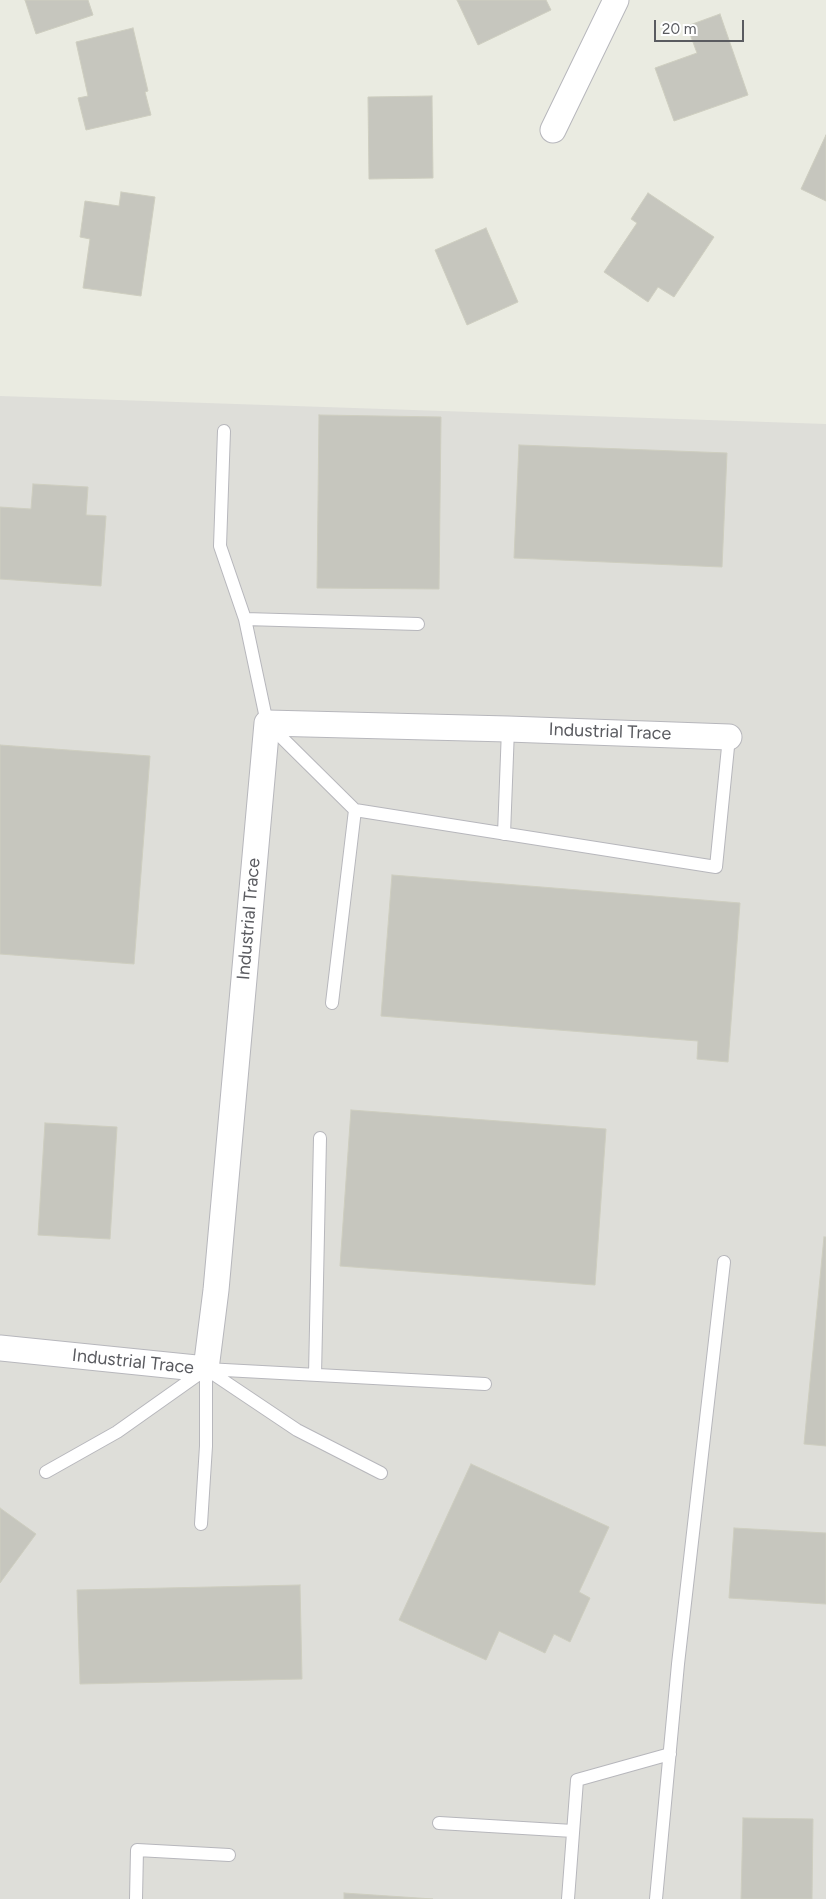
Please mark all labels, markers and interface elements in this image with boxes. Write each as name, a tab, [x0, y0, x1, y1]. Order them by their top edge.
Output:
scale bar	[656, 10, 746, 42]
text: 20 m	[662, 20, 696, 38]
street label: Industrial Trace	[548, 719, 672, 745]
street label: Industrial Trace	[233, 857, 265, 981]
street label: Industrial Trace	[71, 1345, 195, 1379]

